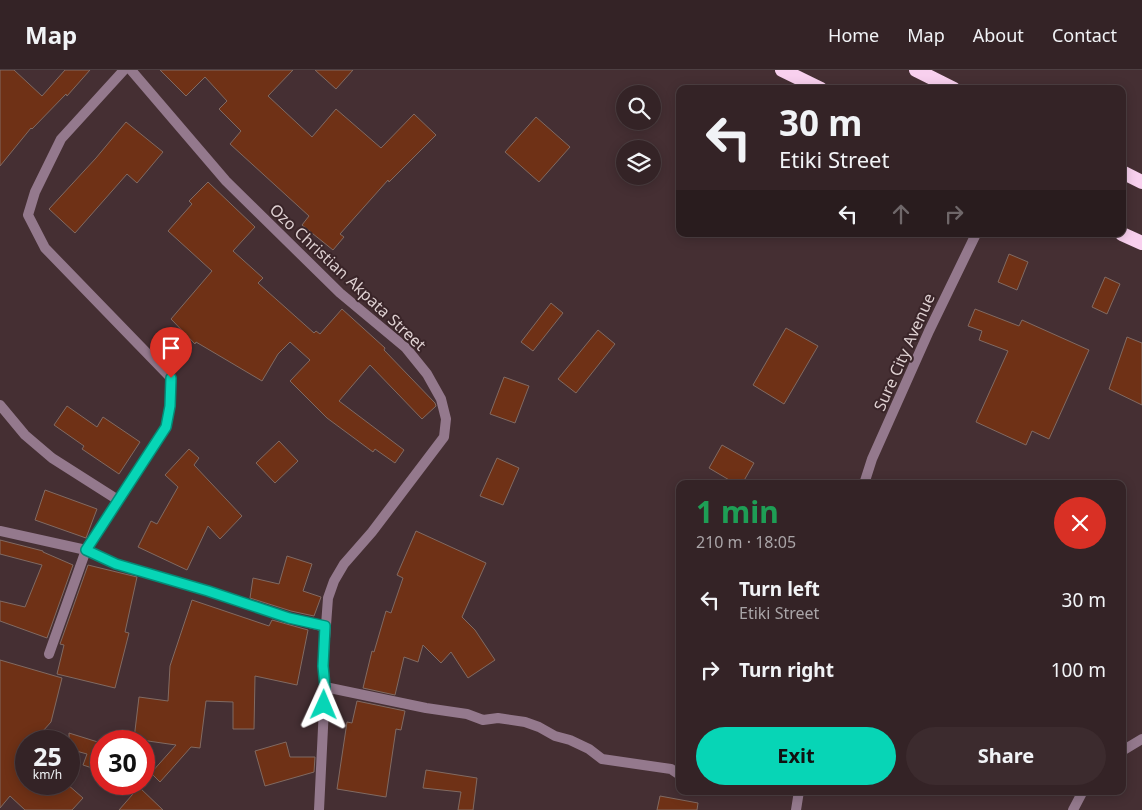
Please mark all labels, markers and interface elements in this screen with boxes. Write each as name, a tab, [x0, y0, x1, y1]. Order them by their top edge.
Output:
text: Map	[25, 18, 77, 51]
text: Home	[828, 23, 879, 47]
text: Map	[907, 23, 945, 47]
text: About	[973, 23, 1024, 47]
text: Contact	[1052, 23, 1117, 47]
map controls	[616, 85, 661, 185]
button: search	[616, 85, 661, 130]
text: 30 m	[779, 99, 862, 146]
icon: left	[696, 105, 761, 170]
button: layers	[616, 140, 661, 185]
text: Etiki Street	[779, 144, 889, 174]
street label: Ozo Christian Akpata Street	[265, 199, 431, 356]
icon: left	[834, 200, 862, 228]
icon: ahead	[887, 200, 915, 228]
icon: right	[940, 200, 968, 228]
street label: Sure City Avenue	[868, 290, 940, 414]
pin	[150, 327, 192, 378]
icon: arrive	[157, 334, 185, 362]
text: 1 min	[696, 491, 779, 532]
button: close	[1054, 497, 1106, 549]
text: 210 m · 18:05	[696, 531, 796, 553]
text: Turn left	[739, 576, 820, 602]
icon: left	[696, 586, 724, 614]
text: 30 m	[1062, 587, 1106, 613]
text: Etiki Street	[739, 602, 819, 624]
icon: right	[696, 656, 724, 684]
text: Turn right	[739, 657, 834, 683]
text: 100 m	[1051, 657, 1106, 683]
position arrow	[297, 678, 349, 730]
button: Exit	[696, 727, 896, 785]
button: Share	[906, 727, 1106, 785]
speed limit sign: 30	[90, 730, 155, 795]
text: 25	[33, 739, 62, 773]
text: km/h	[33, 766, 62, 783]

